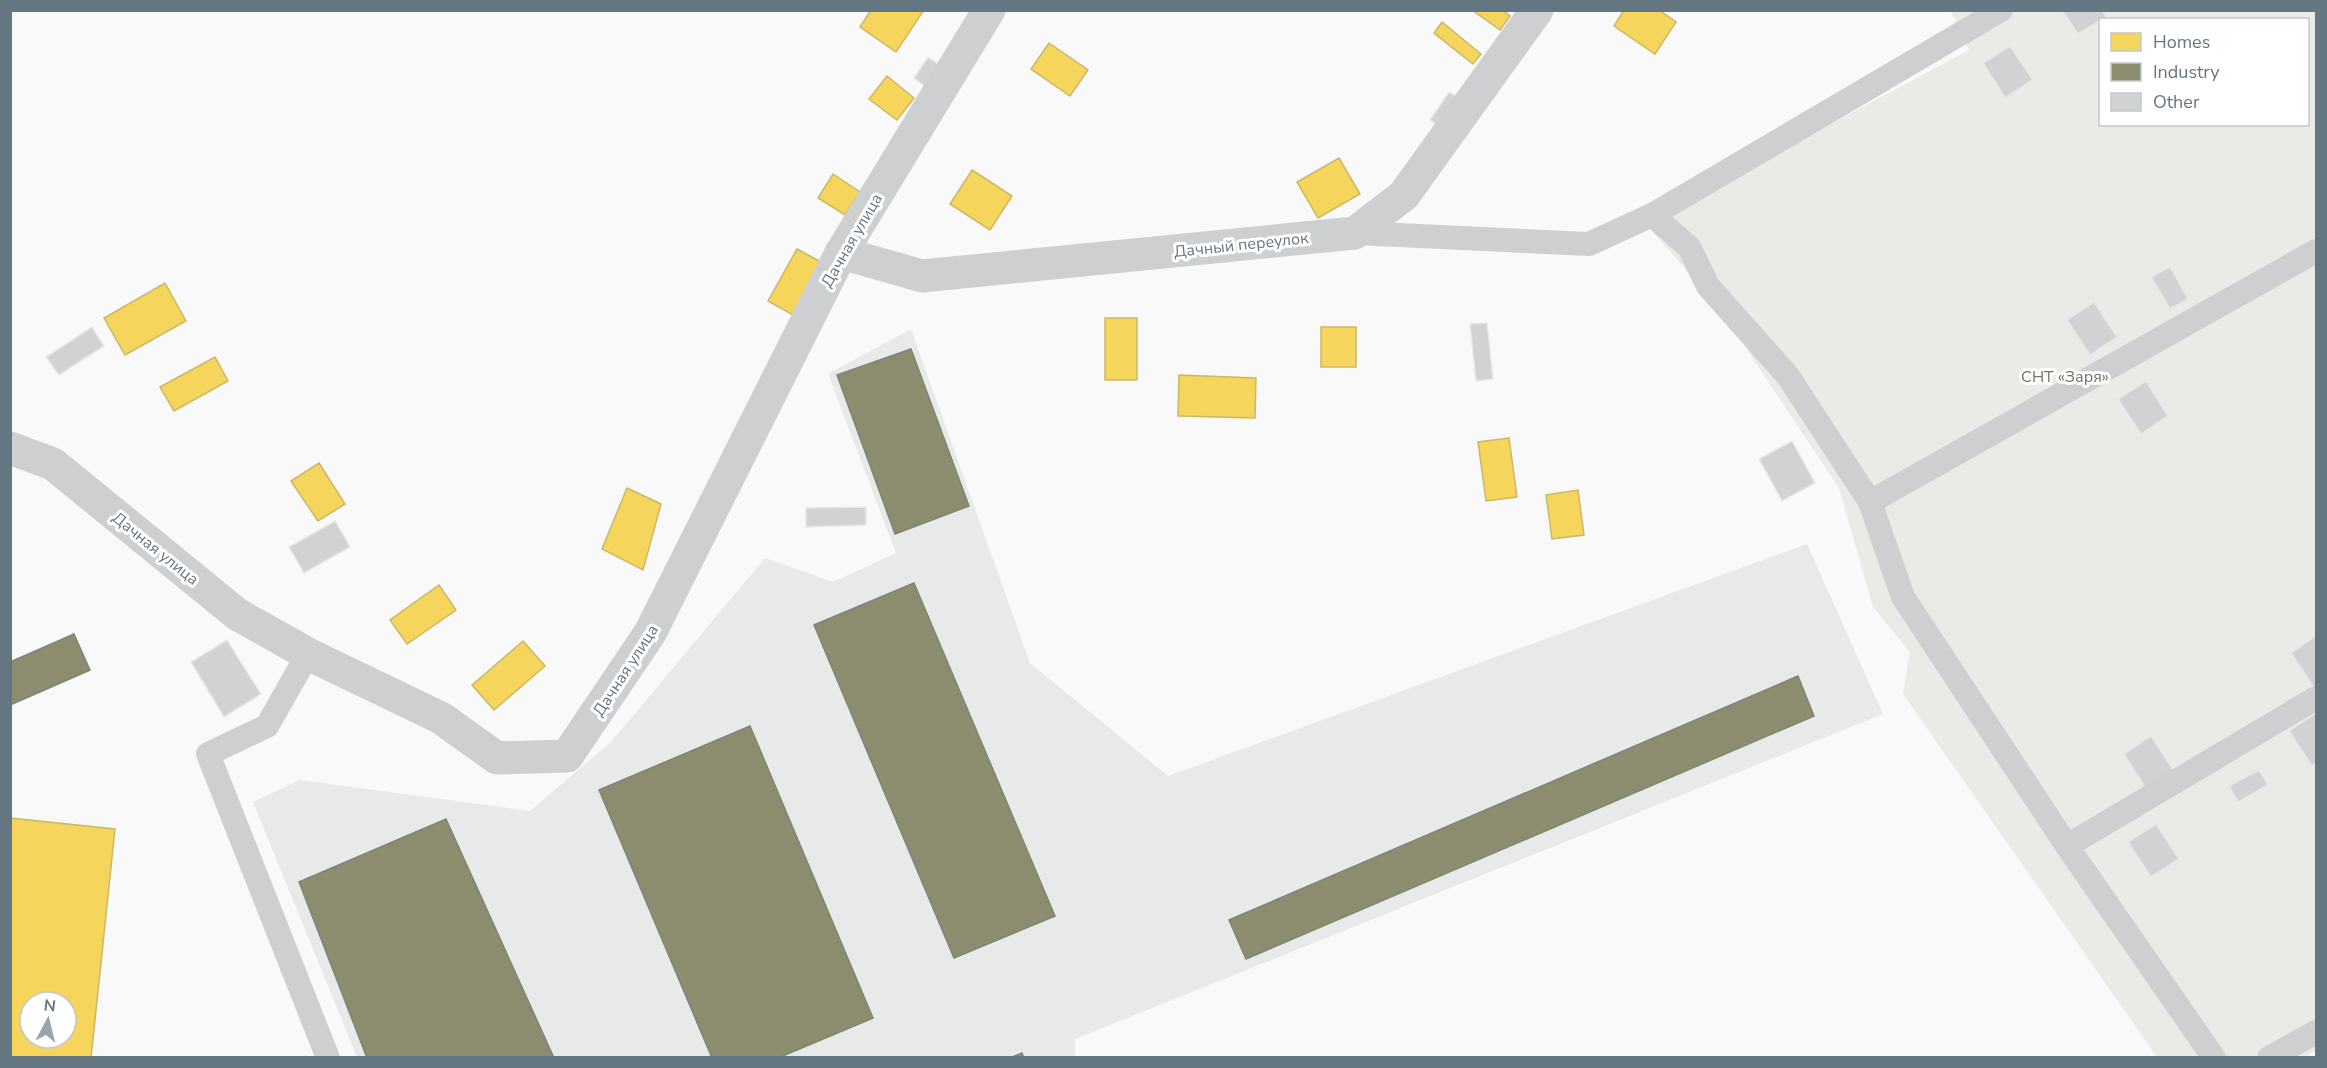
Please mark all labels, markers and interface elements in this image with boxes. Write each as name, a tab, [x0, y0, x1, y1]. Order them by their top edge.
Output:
legend	[2099, 18, 2309, 126]
text: Homes	[2153, 30, 2210, 54]
text: Industry	[2153, 60, 2220, 84]
text: Other	[2153, 90, 2200, 114]
street label: Дачная улица	[816, 189, 888, 292]
street label: Дачный переулок	[1173, 227, 1310, 263]
park label: СНТ «Заря»	[2021, 366, 2109, 388]
street label: Дачная улица	[108, 507, 203, 590]
street label: Дачная улица	[588, 620, 664, 721]
north arrow	[18, 990, 78, 1050]
text: N	[42, 994, 57, 1018]

